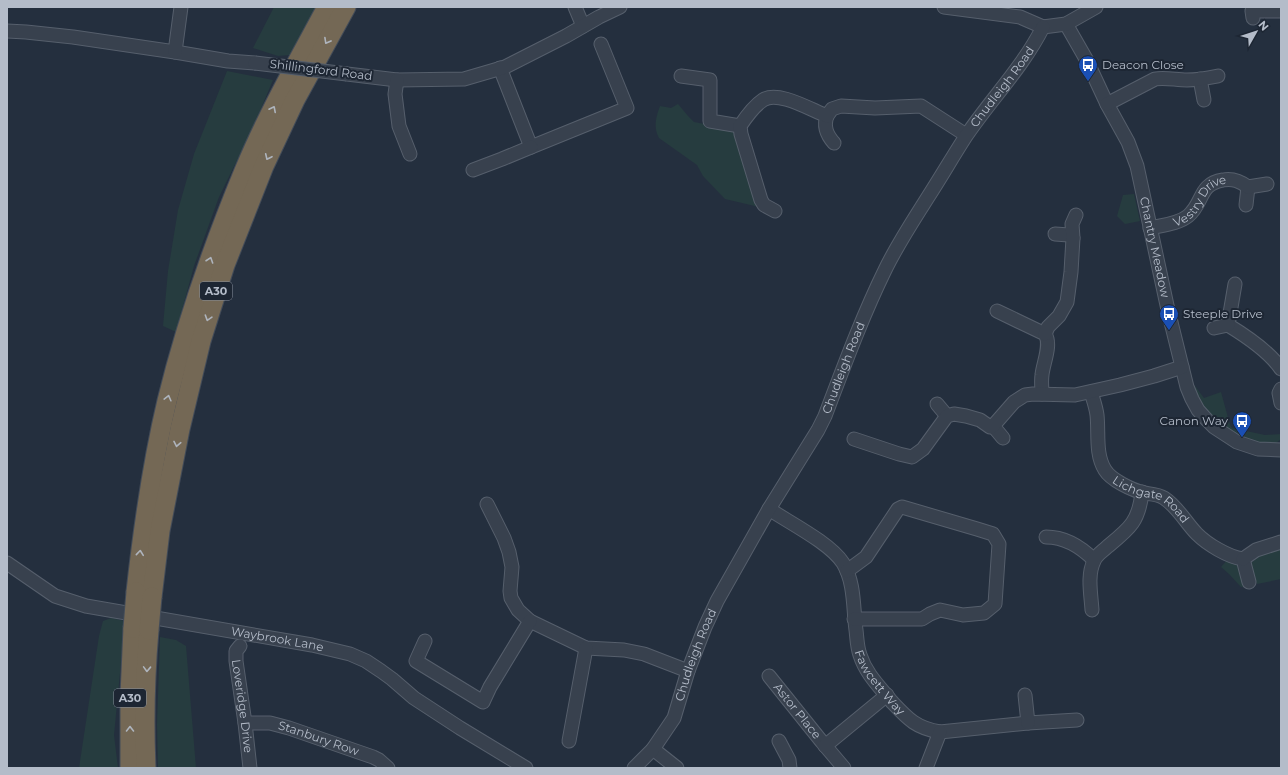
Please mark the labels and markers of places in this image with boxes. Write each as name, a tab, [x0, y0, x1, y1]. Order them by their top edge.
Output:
bus stop icon: Deacon Close	[1077, 54, 1099, 82]
place label: Deacon Close	[1102, 57, 1184, 72]
bus stop icon: Steeple Drive	[1158, 303, 1180, 331]
place label: Steeple Drive	[1183, 306, 1263, 321]
bus stop icon: Canon Way	[1231, 410, 1253, 438]
place label: Canon Way	[1160, 413, 1228, 428]

